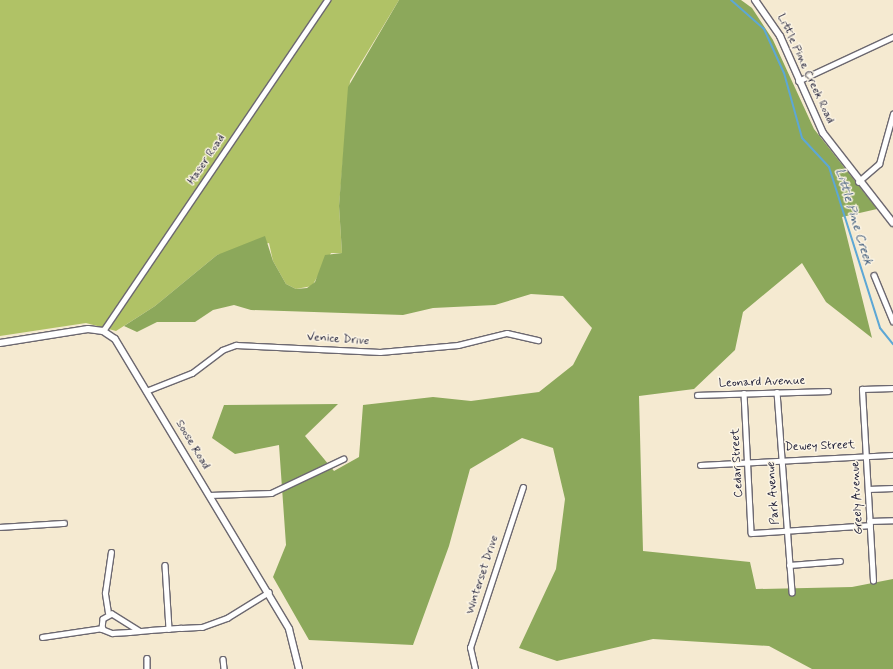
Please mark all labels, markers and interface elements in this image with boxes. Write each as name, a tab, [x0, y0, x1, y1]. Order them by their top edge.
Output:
street label: Little Pine Creek Road	[774, 13, 836, 125]
street label: Haser Road	[185, 132, 229, 188]
water label: Little Pine Creek	[831, 168, 875, 266]
street label: Venice Drive	[306, 331, 370, 349]
street label: Leonard Avenue	[720, 374, 804, 392]
street label: Soose Road	[172, 418, 212, 472]
street label: Cedar Street	[729, 428, 747, 498]
street label: Dewey Street	[785, 439, 855, 455]
street label: Park Avenue	[765, 460, 783, 526]
street label: Greely Avenue	[849, 461, 867, 535]
street label: Winterset Drive	[463, 534, 503, 616]

